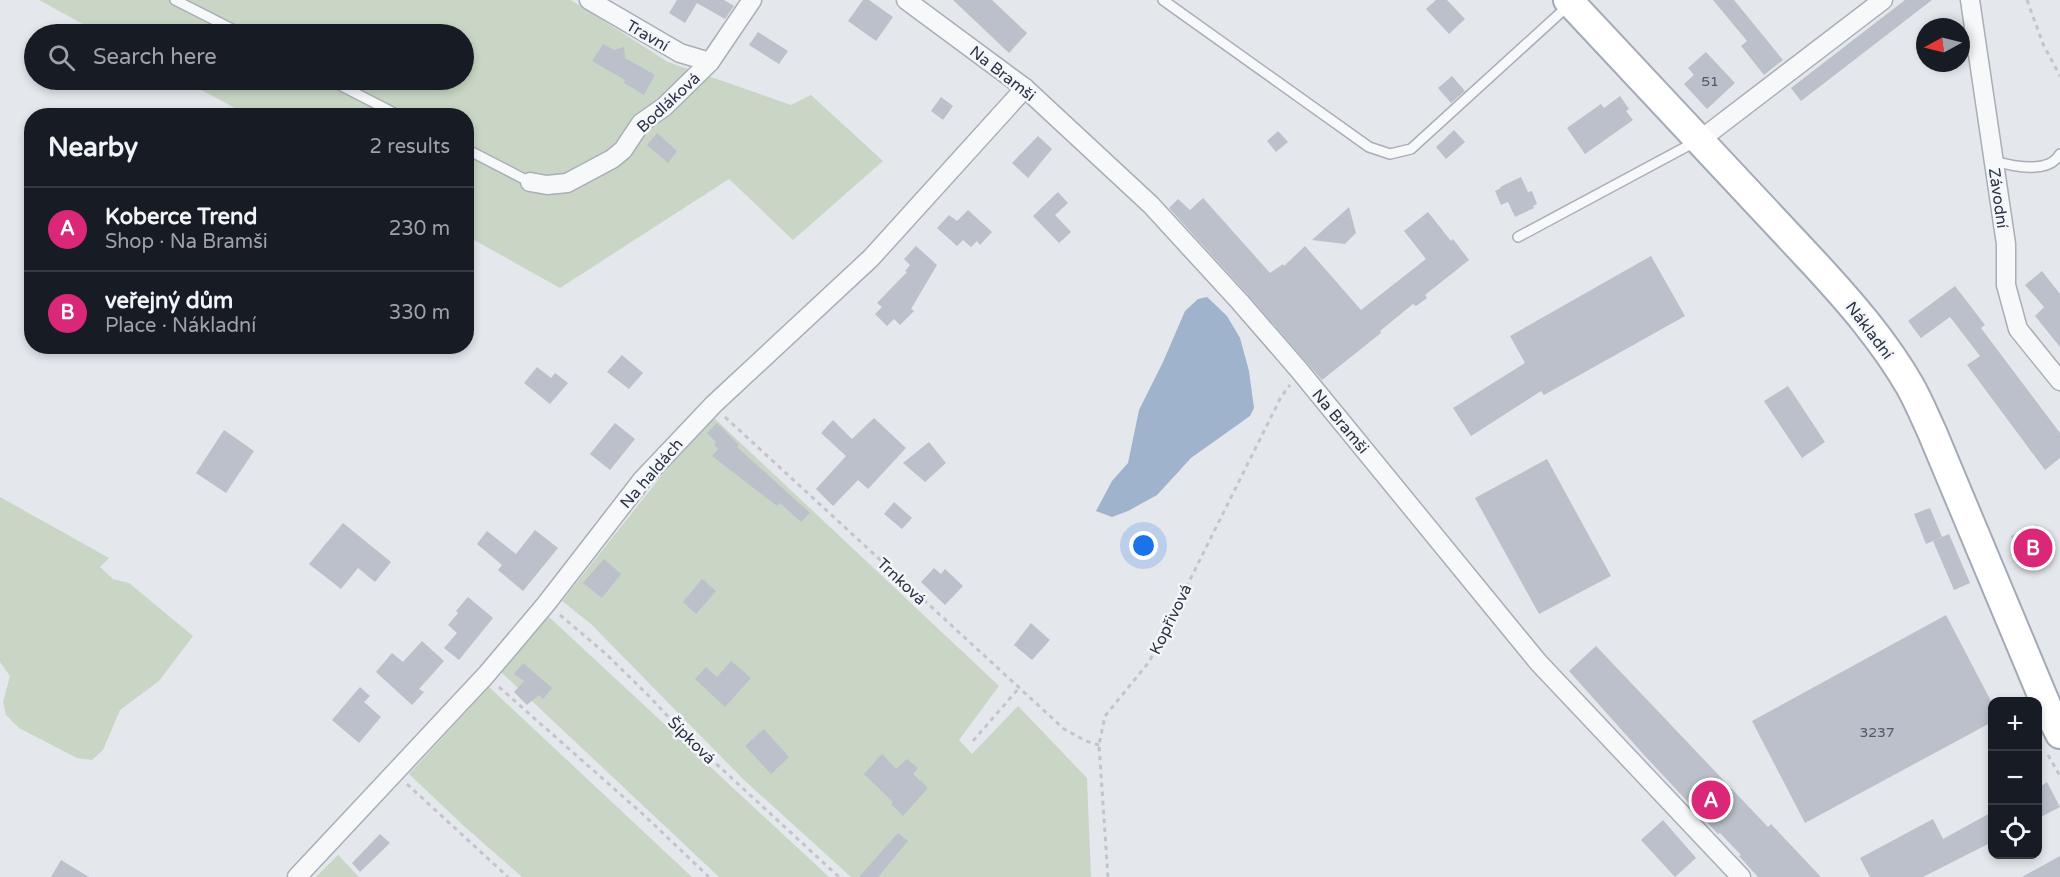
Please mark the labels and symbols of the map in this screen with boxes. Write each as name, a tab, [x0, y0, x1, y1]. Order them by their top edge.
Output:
street label: Travní	[623, 16, 672, 56]
north arrow	[1916, 18, 1970, 72]
street label: Na Bramši	[965, 42, 1039, 106]
street label: Bodláková	[633, 68, 705, 137]
house number: 51	[1701, 73, 1719, 90]
street label: Závodní	[1984, 167, 2012, 230]
street label: Nákladní	[1841, 298, 1897, 364]
street label: Na Bramši	[1307, 385, 1373, 458]
street label: Na haldách	[616, 435, 688, 513]
pin: B	[2014, 526, 2052, 570]
your location	[1129, 531, 1158, 560]
street label: Trnková	[872, 554, 930, 610]
street label: Kopřivová	[1145, 581, 1197, 658]
street label: Šípková	[663, 713, 719, 769]
house number: 3237	[1859, 724, 1895, 741]
pin: A	[1692, 778, 1730, 822]

